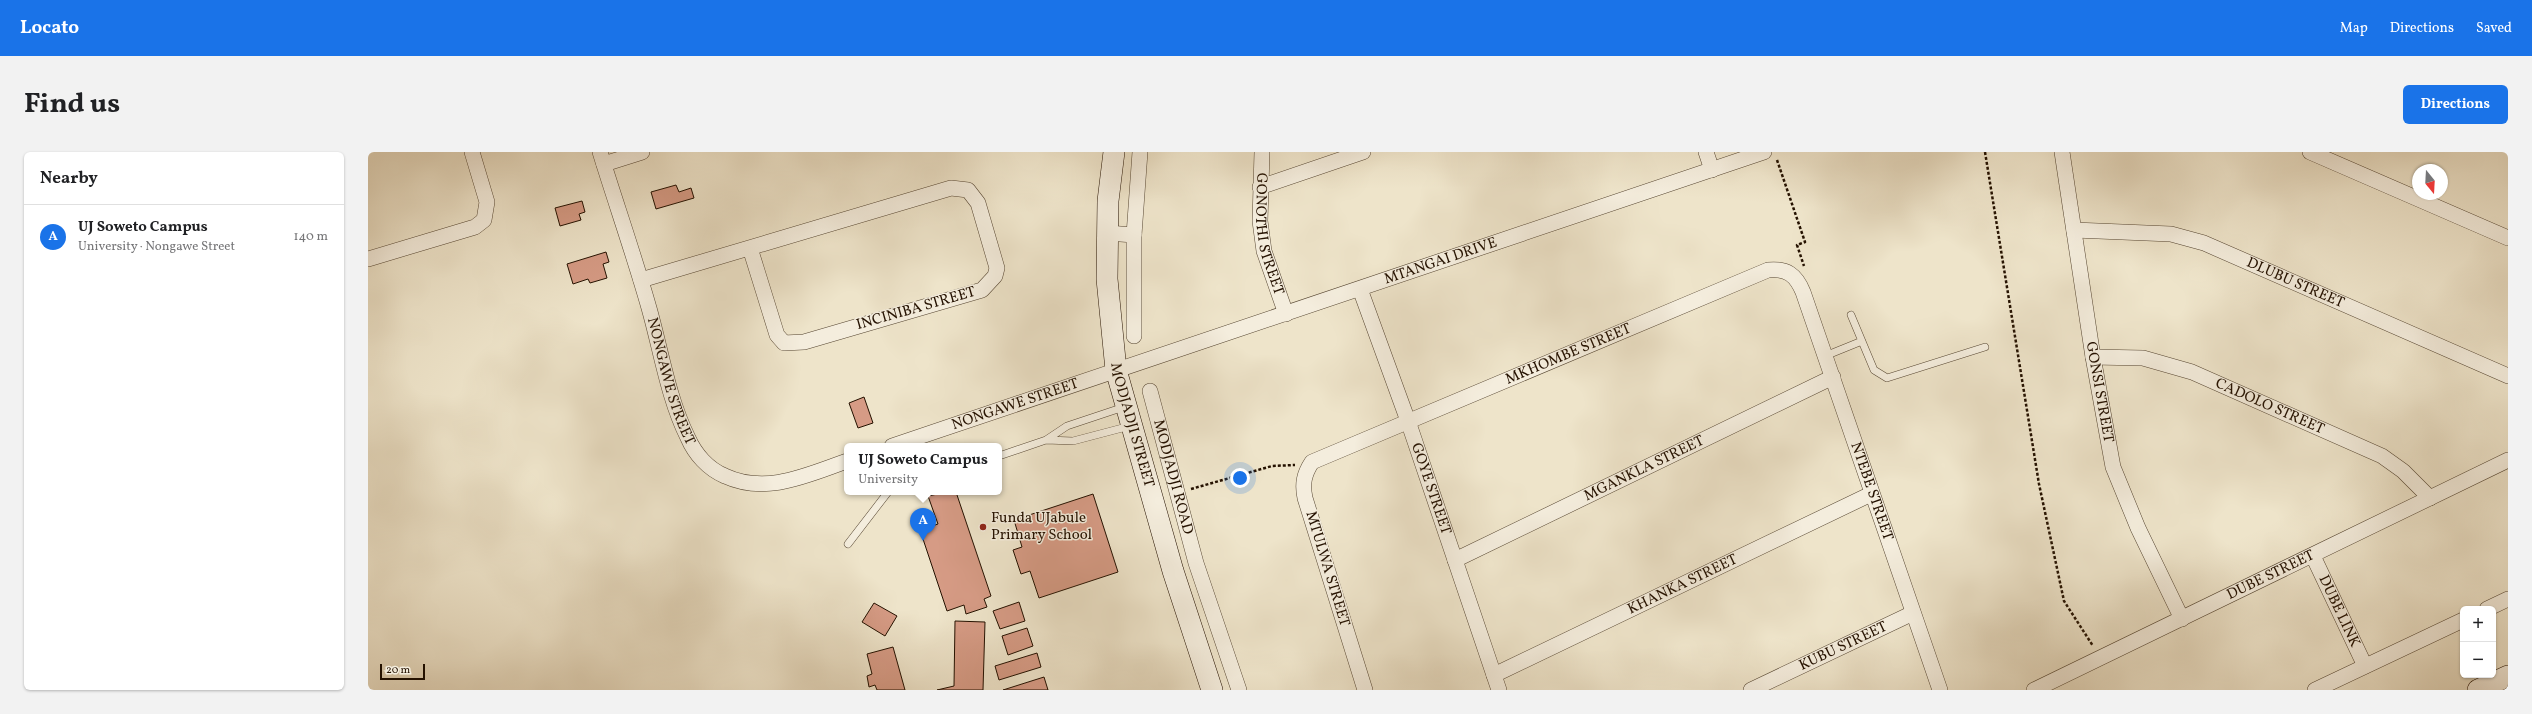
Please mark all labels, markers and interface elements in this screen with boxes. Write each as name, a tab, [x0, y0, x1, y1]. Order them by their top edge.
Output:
text: Locato	[20, 15, 79, 41]
text: Map	[2340, 19, 2368, 38]
text: Directions	[2390, 19, 2454, 38]
text: Saved	[2476, 19, 2512, 38]
text: Find us	[24, 85, 120, 124]
button: Directions	[2403, 85, 2508, 124]
north arrow	[2412, 164, 2448, 200]
text: Nearby	[40, 167, 98, 190]
street label: GONOTHI STREET	[1249, 172, 1289, 298]
text: UJ Soweto Campus	[78, 217, 208, 238]
text: A	[48, 228, 58, 246]
text: 140 m	[294, 228, 328, 246]
street label: MTANGAI DRIVE	[1381, 232, 1500, 290]
text: University · Nongawe Street	[78, 238, 235, 256]
street label: DLUBU STREET	[2243, 252, 2348, 314]
street label: INCINIBA STREET	[854, 282, 978, 336]
street label: NONGAWE STREET	[642, 315, 700, 449]
street label: MKHOMBE STREET	[1502, 318, 1635, 390]
street label: GONSI STREET	[2080, 340, 2119, 445]
street label: MODJADJI STREET	[1105, 362, 1159, 490]
street label: NONGAWE STREET	[949, 373, 1082, 436]
street label: CADOLO STREET	[2212, 373, 2328, 440]
street label: MODJADJI ROAD	[1148, 417, 1198, 537]
street label: MGANKLA STREET	[1580, 430, 1708, 507]
street label: NTEBE STREET	[1845, 439, 1898, 544]
street label: GOYE STREET	[1406, 440, 1456, 538]
popup	[844, 443, 1002, 495]
text: UJ Soweto Campus	[858, 450, 988, 471]
your location	[1230, 468, 1250, 488]
text: University	[858, 471, 918, 489]
pin: A	[910, 508, 936, 541]
place label: Funda UJabule Primary School	[991, 508, 1092, 546]
street label: MTULWA STREET	[1299, 509, 1355, 630]
marker: Funda UJabule Primary School	[978, 522, 988, 532]
street label: DUBE STREET	[2223, 545, 2318, 605]
street label: KHANKA STREET	[1624, 549, 1741, 620]
street label: DUBE LINK	[2313, 572, 2365, 651]
map controls	[2460, 606, 2496, 678]
button: +	[2460, 606, 2496, 642]
street label: KUBU STREET	[1796, 616, 1891, 676]
button: −	[2460, 642, 2496, 678]
scale bar	[380, 662, 425, 681]
text: 20 m	[386, 663, 410, 678]

